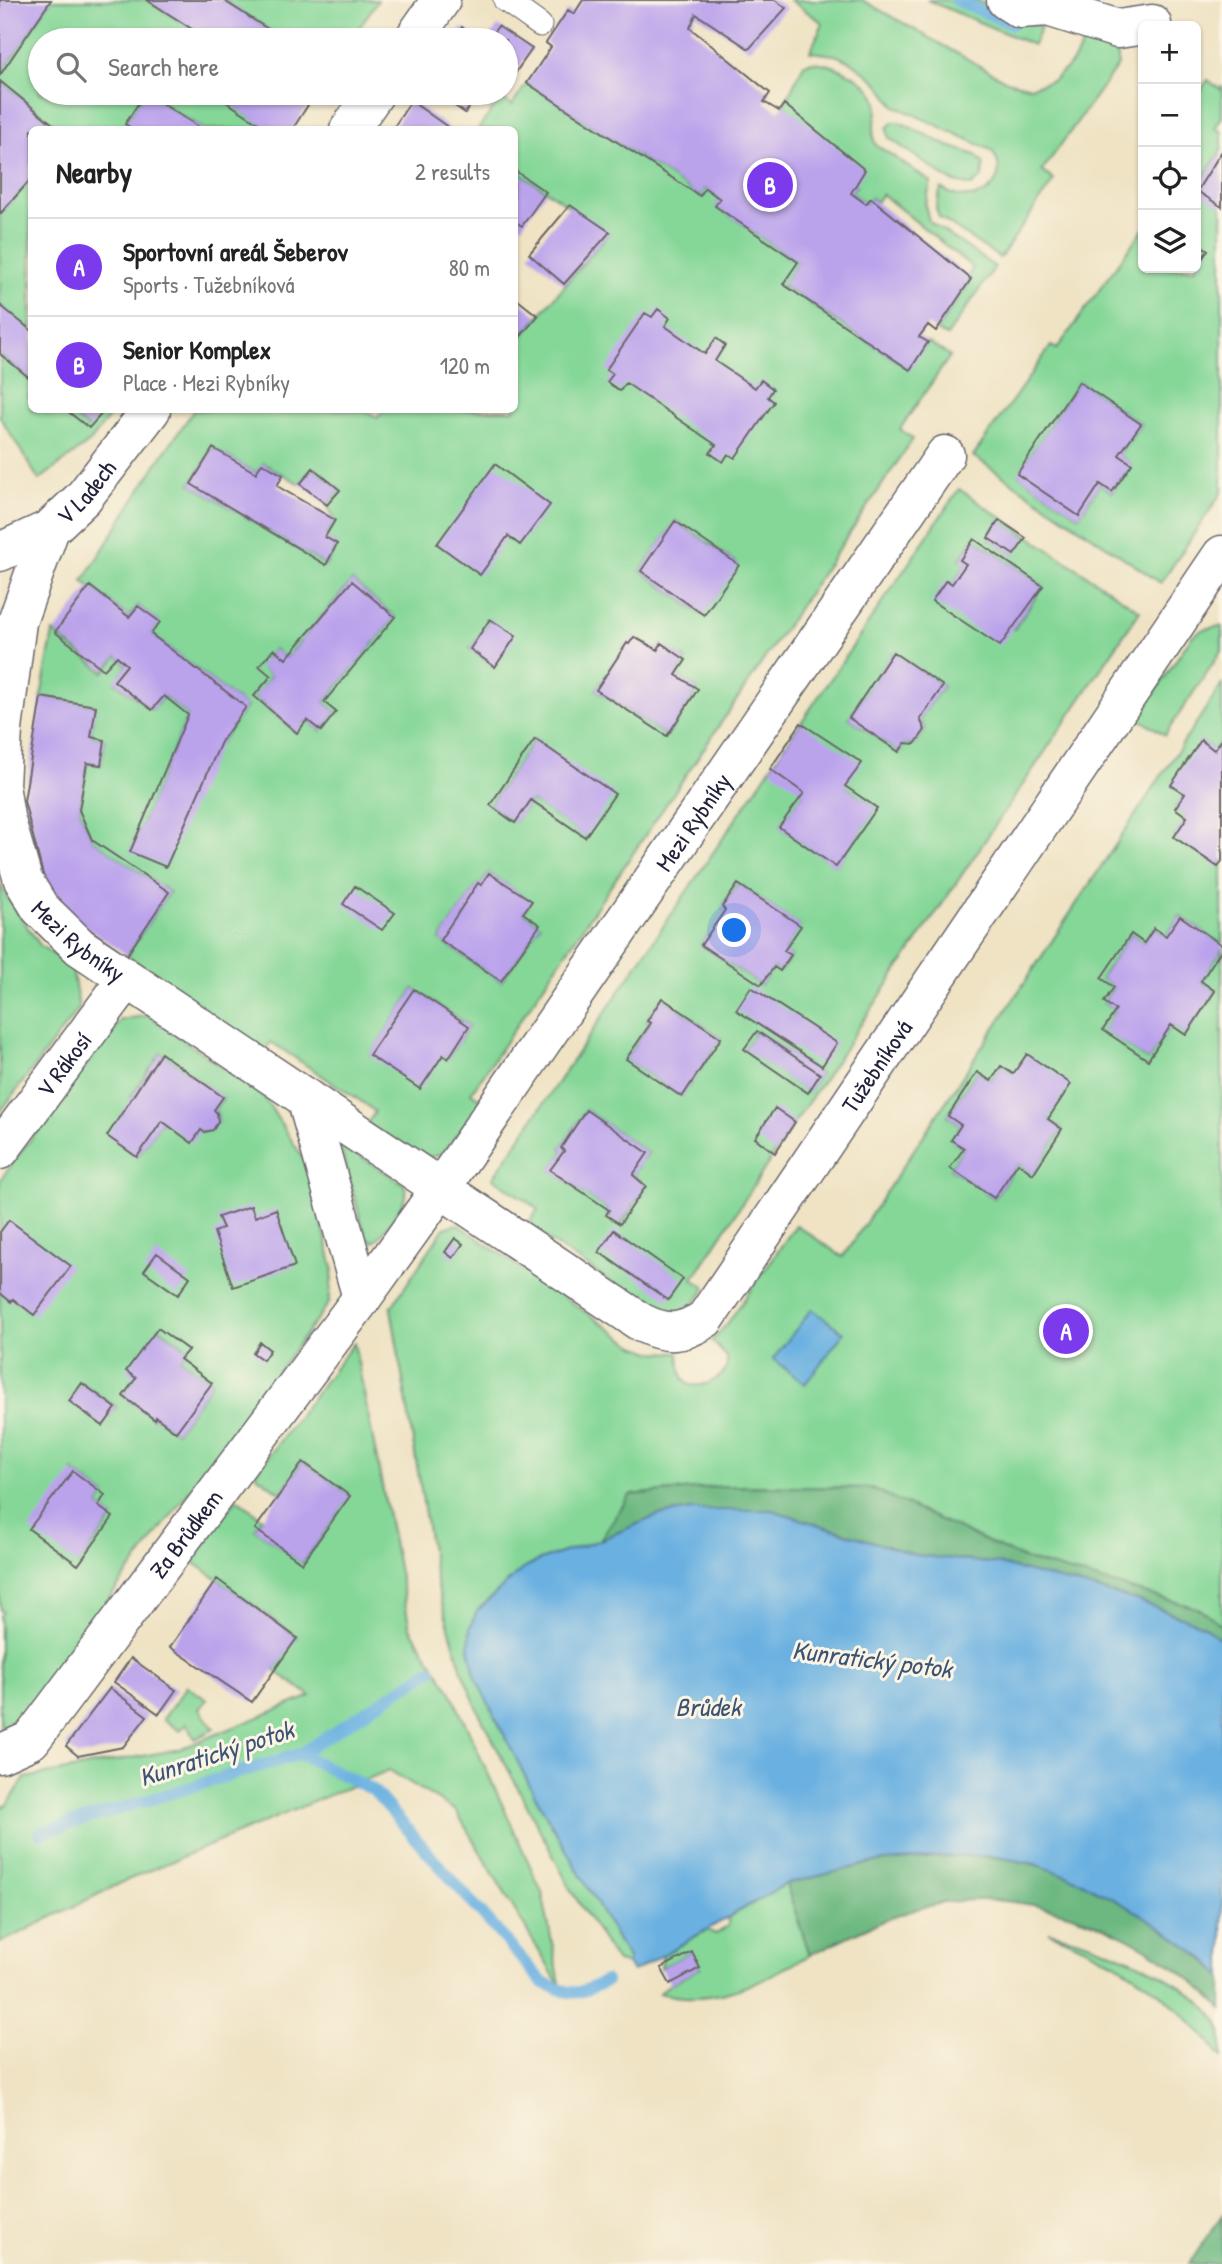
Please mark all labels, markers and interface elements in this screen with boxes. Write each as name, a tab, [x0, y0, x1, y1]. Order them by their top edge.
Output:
map controls	[1138, 21, 1201, 273]
button: +	[1138, 21, 1201, 84]
search box	[28, 28, 518, 105]
icon: search	[52, 48, 90, 86]
text: Search here	[108, 49, 219, 84]
button: −	[1138, 84, 1201, 147]
button: locate	[1138, 147, 1201, 210]
text: Nearby	[56, 152, 132, 192]
text: 2 results	[415, 156, 490, 187]
pin: B	[747, 159, 793, 211]
button: layers	[1138, 210, 1201, 273]
text: Sportovní areál Šeberov	[123, 234, 348, 269]
text: A	[73, 252, 85, 283]
text: 80 m	[449, 252, 490, 283]
text: Sports · Tužebníková	[123, 269, 295, 300]
text: Senior Komplex	[123, 332, 271, 367]
text: B	[73, 350, 85, 381]
text: 120 m	[440, 350, 490, 381]
text: Place · Mezi Rybníky	[123, 367, 290, 398]
street label: V Ladech	[49, 453, 123, 531]
street label: Mezi Rybníky	[648, 766, 738, 877]
street label: Mezi Rybníky	[25, 893, 131, 989]
your location	[717, 913, 751, 947]
street label: Tužebníková	[833, 1013, 919, 1119]
street label: V Rákosí	[29, 1025, 99, 1103]
pin: A	[1043, 1305, 1089, 1357]
street label: Za Brůdkem	[142, 1483, 229, 1584]
water label: Kunratický potok	[790, 1632, 956, 1687]
water label: Brůdek	[676, 1689, 743, 1724]
water label: Kunratický potok	[134, 1711, 300, 1795]

